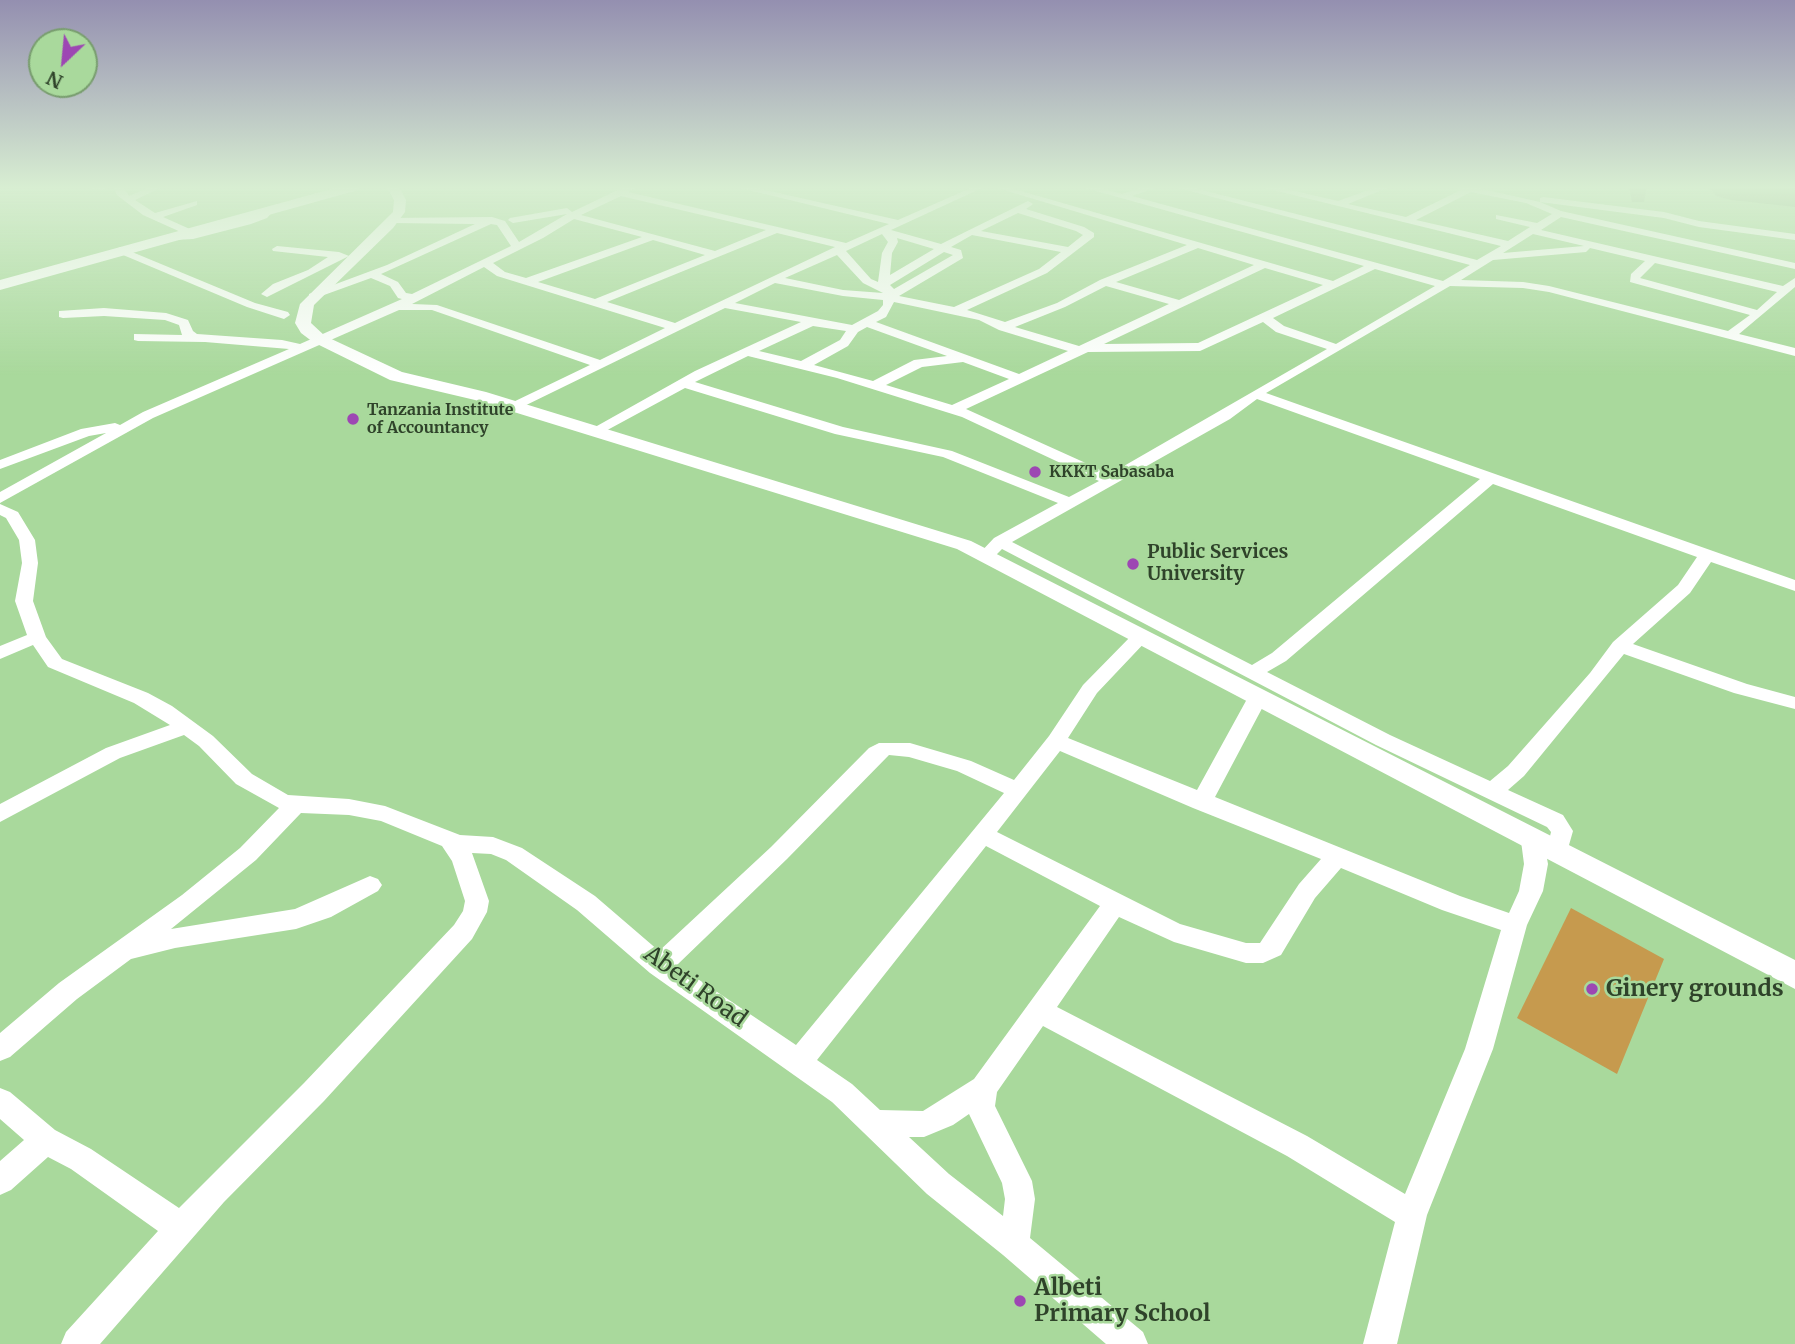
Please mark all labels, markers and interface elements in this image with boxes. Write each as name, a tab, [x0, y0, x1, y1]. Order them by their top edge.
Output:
north arrow	[28, 28, 98, 98]
text: N	[43, 66, 67, 94]
place label: Tanzania Institute of Accountancy	[367, 400, 513, 438]
marker: Tanzania Institute of Accountancy	[345, 411, 361, 427]
place label: KKKT Sabasaba	[1049, 462, 1174, 482]
marker: KKKT Sabasaba	[1027, 464, 1043, 480]
place label: Public Services University	[1147, 542, 1288, 586]
marker: Public Services University	[1125, 556, 1141, 572]
street label: Abeti Road	[638, 940, 752, 1034]
place label: Ginery grounds	[1606, 975, 1784, 1003]
marker: Ginery grounds	[1584, 981, 1600, 997]
place label: Albeti Primary School	[1034, 1274, 1210, 1328]
marker: Albeti Primary School	[1012, 1293, 1028, 1309]

